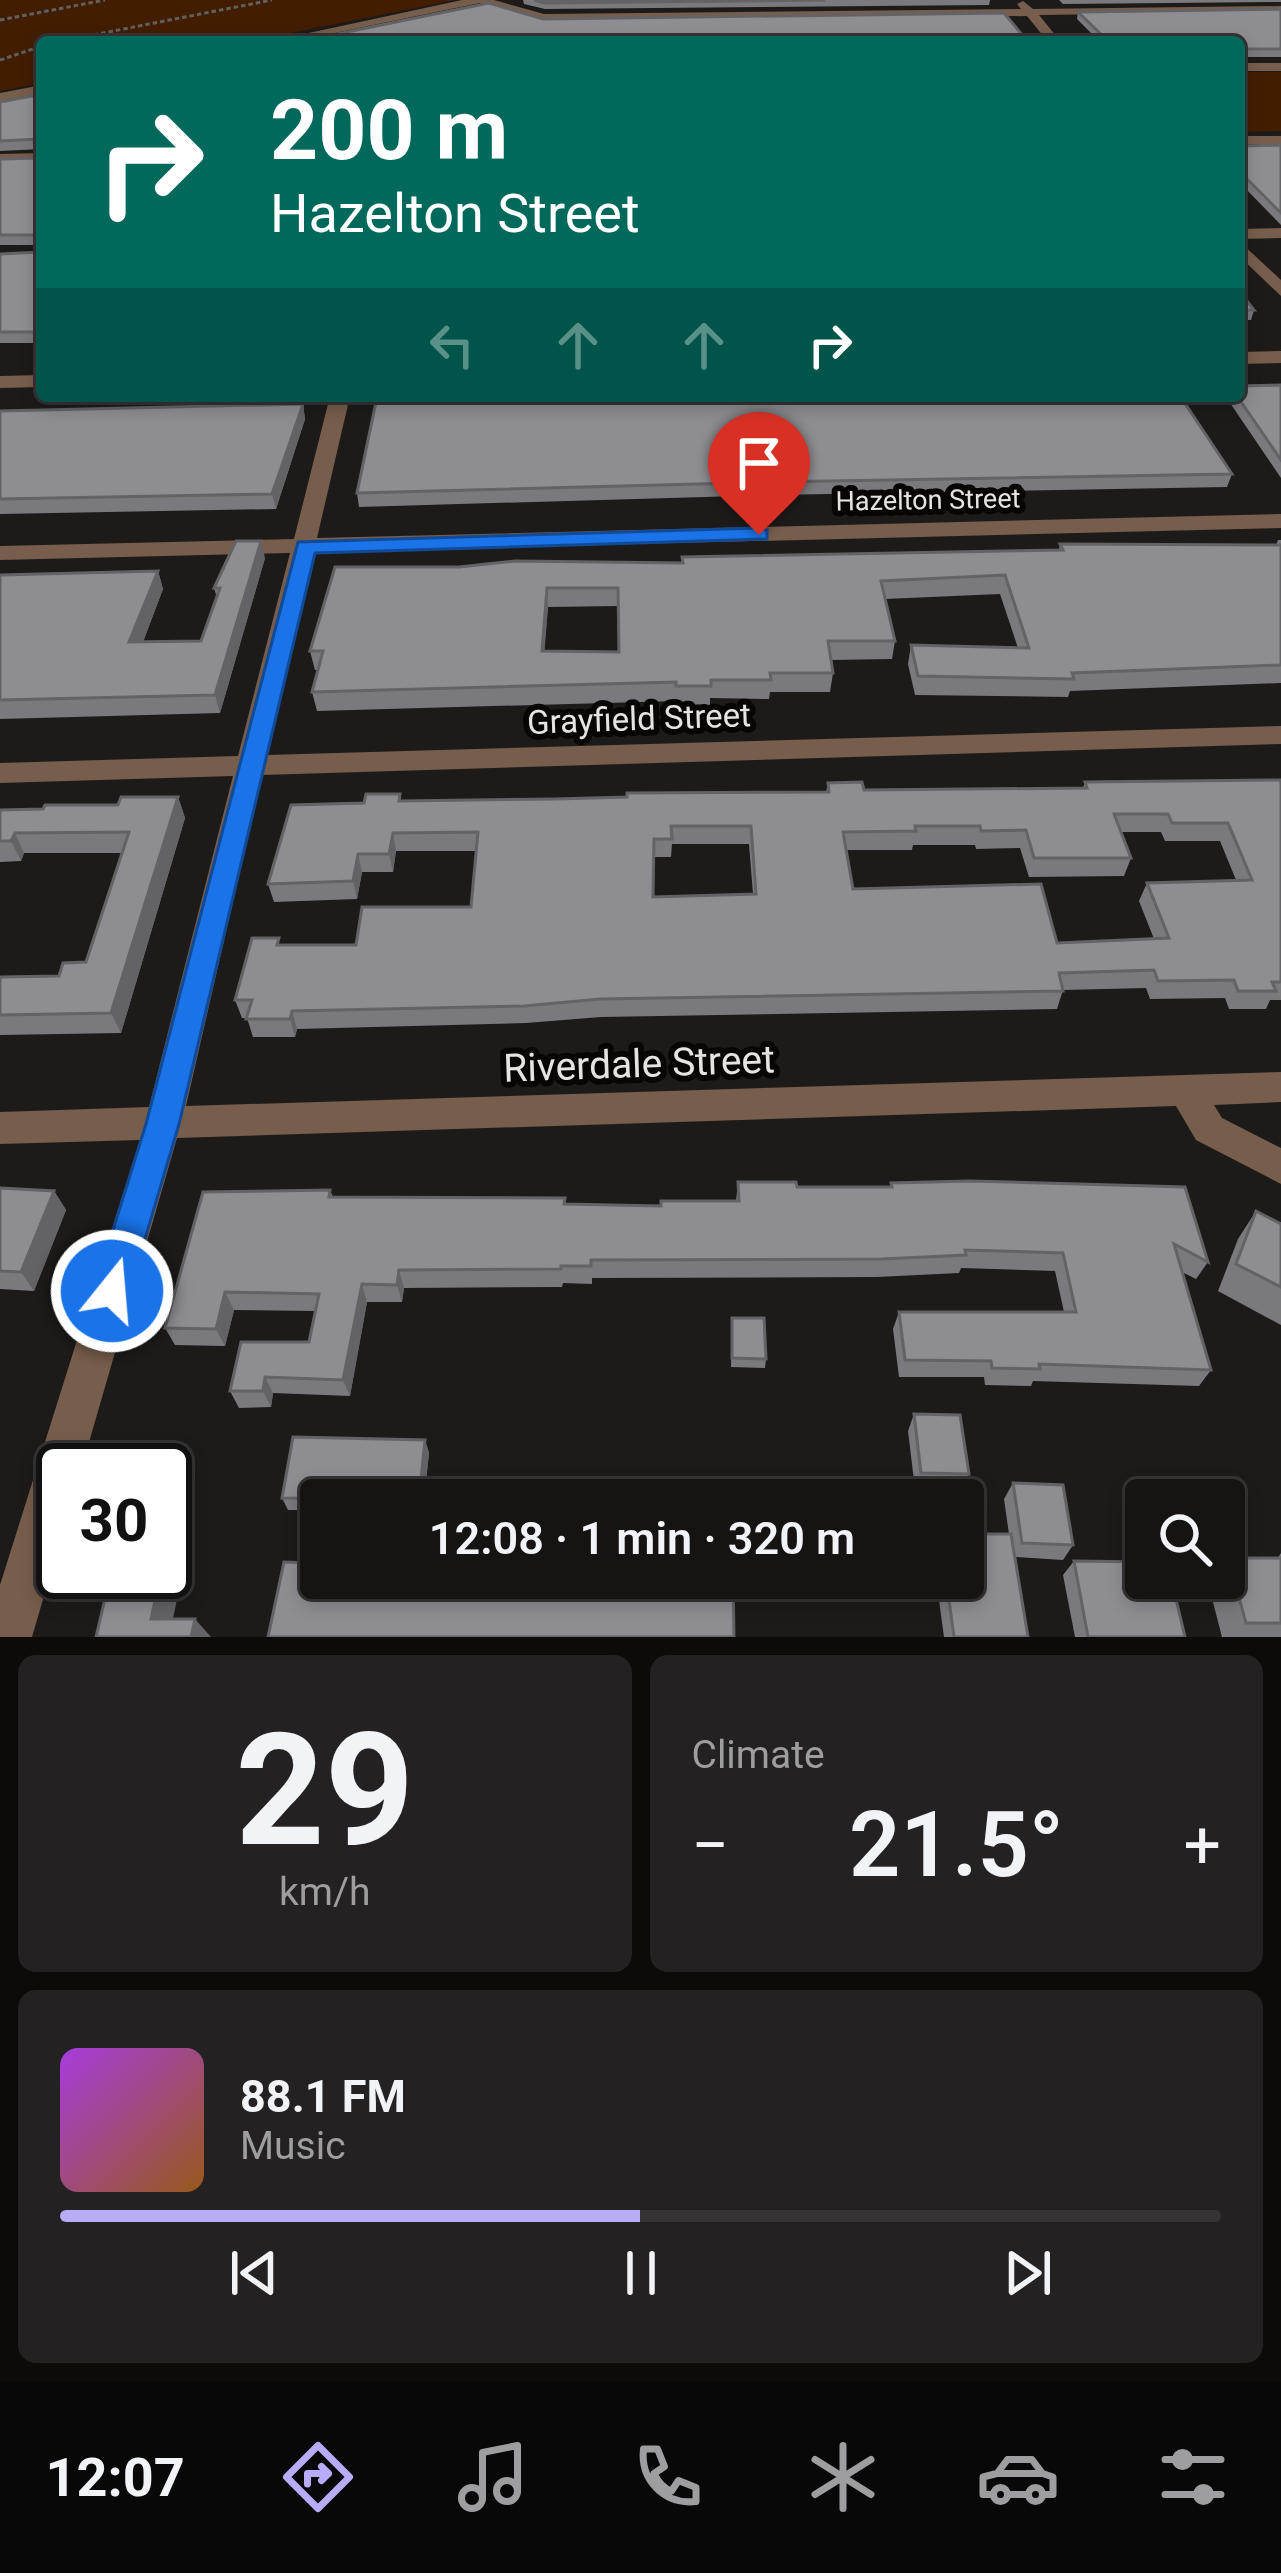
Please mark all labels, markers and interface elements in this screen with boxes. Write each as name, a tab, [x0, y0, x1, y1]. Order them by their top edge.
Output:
text: 200 m	[270, 81, 508, 180]
icon: right	[72, 84, 228, 240]
text: Hazelton Street	[270, 182, 640, 245]
icon: left	[419, 312, 485, 378]
icon: ahead	[545, 312, 611, 378]
icon: ahead	[671, 312, 737, 378]
icon: right	[797, 312, 863, 378]
pin	[708, 412, 810, 535]
icon: arrive	[726, 430, 792, 496]
street label: Hazelton Street	[835, 482, 1021, 518]
street label: Grayfield Street	[526, 695, 752, 742]
street label: Riverdale Street	[502, 1036, 776, 1092]
position arrow	[49, 1228, 175, 1354]
speed limit sign: 30	[36, 1443, 192, 1599]
map controls	[1125, 1479, 1245, 1599]
button: search	[1125, 1479, 1245, 1599]
text: 12:08 · 1 min · 320 m	[429, 1512, 855, 1565]
text: 29	[235, 1699, 414, 1882]
text: Climate	[692, 1732, 825, 1778]
text: 21.5°	[849, 1793, 1064, 1898]
text: −	[692, 1807, 729, 1884]
text: +	[1184, 1807, 1221, 1884]
text: km/h	[279, 1869, 371, 1915]
text: 88.1 FM	[240, 2070, 406, 2123]
text: Music	[240, 2123, 346, 2169]
icon: previous	[221, 2240, 287, 2306]
icon: pause	[608, 2240, 674, 2306]
icon: next	[995, 2240, 1061, 2306]
icon: directions	[276, 2435, 360, 2519]
icon: music	[451, 2435, 535, 2519]
icon: phone	[626, 2435, 710, 2519]
icon: climate	[801, 2435, 885, 2519]
icon: car	[976, 2435, 1060, 2519]
icon: filters	[1151, 2435, 1235, 2519]
text: 12:07	[46, 2446, 185, 2509]

